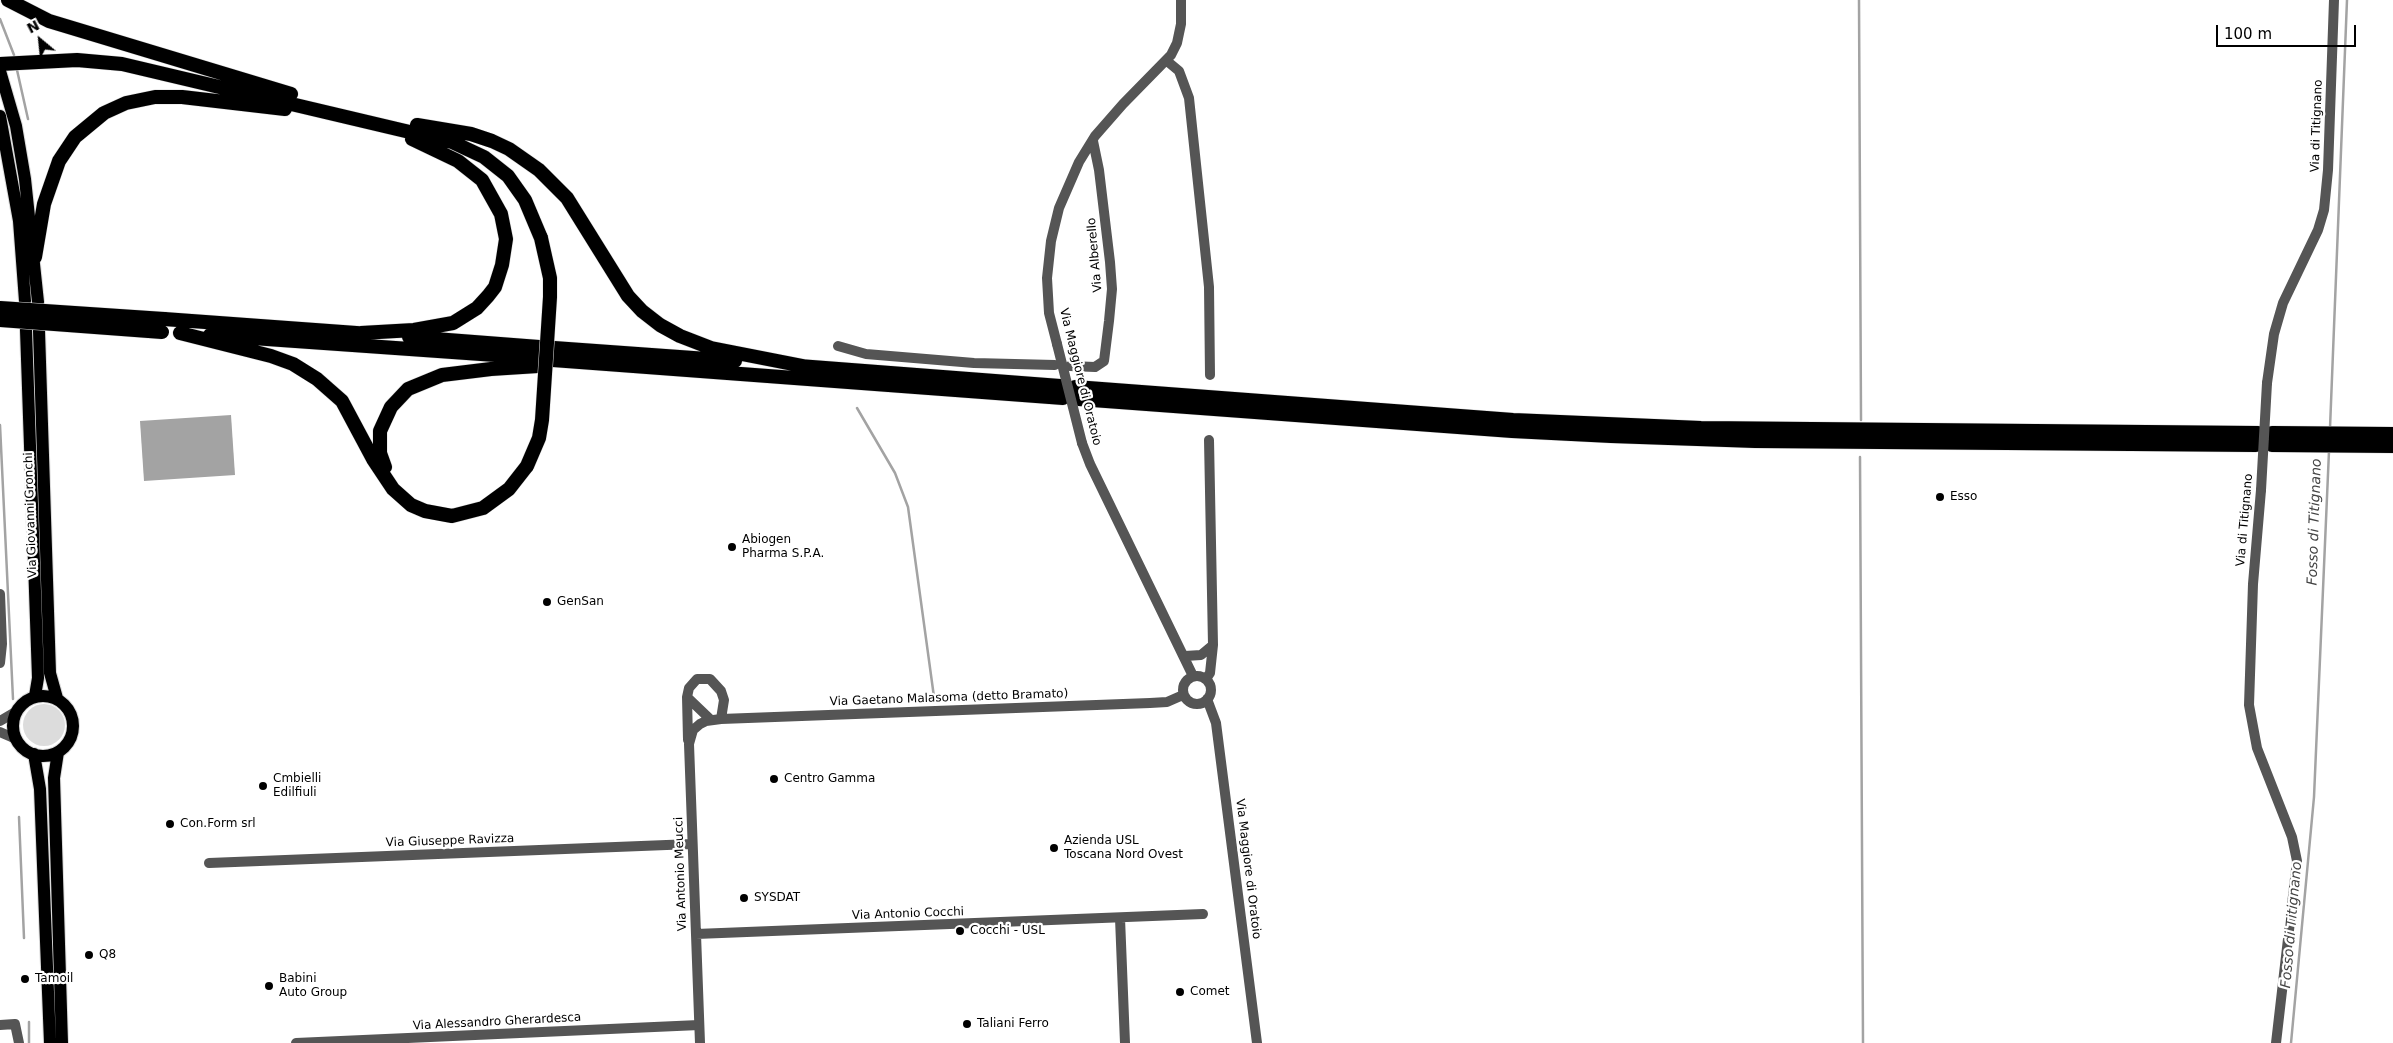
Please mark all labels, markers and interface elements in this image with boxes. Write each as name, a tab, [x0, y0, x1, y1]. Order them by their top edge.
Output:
north arrow	[15, 15, 65, 65]
scale bar	[2218, 15, 2358, 47]
text: N	[24, 17, 42, 37]
text: 100 m	[2224, 25, 2272, 43]
street label: Via di Titignano	[2308, 79, 2326, 173]
street label: Via Alberello	[1085, 217, 1105, 293]
street label: Via Maggiore di Oratoio	[1056, 307, 1104, 447]
street label: Via Giovanni Gronchi	[22, 452, 40, 578]
water label: Fosso di Titignano	[2304, 458, 2326, 586]
street label: Via di Titignano	[2234, 473, 2256, 567]
place label: Esso	[1950, 490, 1977, 504]
marker: Esso	[1934, 491, 1946, 503]
place label: Abiogen Pharma S.P.A.	[742, 533, 824, 561]
marker: Abiogen Pharma S.P.A.	[726, 541, 738, 553]
place label: GenSan	[557, 595, 604, 609]
marker: GenSan	[541, 596, 553, 608]
street label: Via Gaetano Malasoma (detto Bramato)	[829, 687, 1069, 709]
place label: Cmbielli Edilfiuli	[273, 772, 321, 800]
place label: Centro Gamma	[784, 772, 875, 786]
marker: Centro Gamma	[768, 773, 780, 785]
marker: Cmbielli Edilfiuli	[257, 780, 269, 792]
street label: Via Maggiore di Oratoio	[1232, 798, 1264, 940]
place label: Con.Form srl	[180, 817, 256, 831]
street label: Via Antonio Meucci	[672, 817, 690, 931]
marker: Con.Form srl	[164, 818, 176, 830]
street label: Via Giuseppe Ravizza	[386, 832, 514, 850]
place label: Azienda USL Toscana Nord Ovest	[1064, 834, 1183, 862]
marker: Azienda USL Toscana Nord Ovest	[1048, 842, 1060, 854]
water label: Fosso di Titignano	[2278, 861, 2306, 989]
place label: SYSDAT	[754, 891, 800, 905]
marker: SYSDAT	[738, 892, 750, 904]
street label: Via Antonio Cocchi	[852, 905, 964, 923]
place label: Cocchi - USL	[970, 924, 1045, 938]
marker: Cocchi - USL	[954, 925, 966, 937]
place label: Q8	[99, 948, 116, 962]
marker: Q8	[83, 949, 95, 961]
place label: Tamoil	[35, 972, 73, 986]
place label: Babini Auto Group	[279, 972, 347, 1000]
marker: Tamoil	[19, 973, 31, 985]
marker: Babini Auto Group	[263, 980, 275, 992]
place label: Comet	[1190, 985, 1229, 999]
marker: Comet	[1174, 986, 1186, 998]
street label: Via Alessandro Gherardesca	[412, 1010, 582, 1034]
place label: Taliani Ferro	[977, 1017, 1049, 1031]
marker: Taliani Ferro	[961, 1018, 973, 1030]

